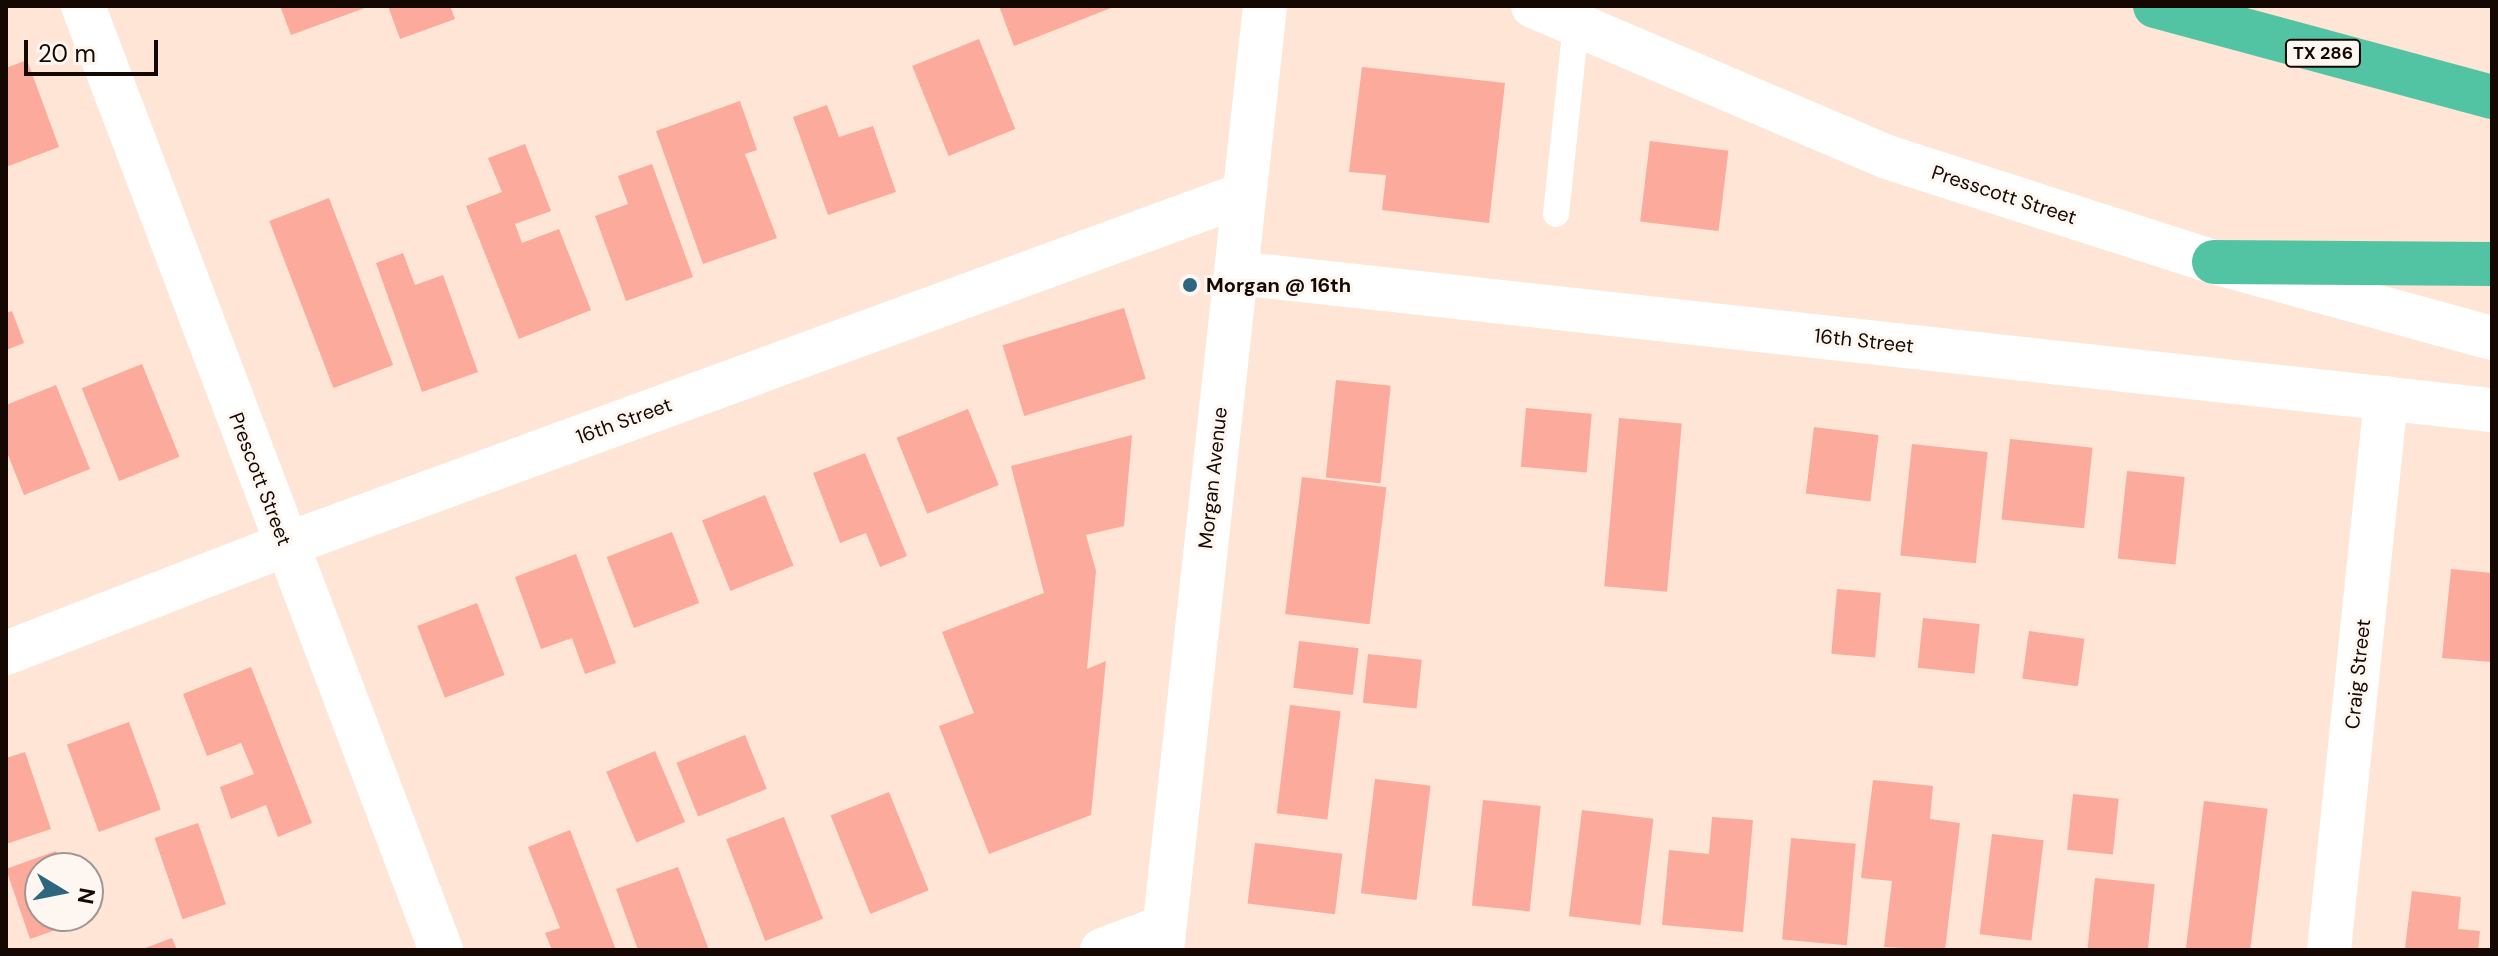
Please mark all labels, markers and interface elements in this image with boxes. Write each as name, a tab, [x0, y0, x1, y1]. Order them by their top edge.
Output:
scale bar	[28, 24, 162, 74]
text: 20 m	[38, 38, 96, 69]
road number: TX 286	[2283, 39, 2363, 67]
street label: Presscott Street	[1929, 160, 2079, 230]
place label: Morgan @ 16th	[1206, 273, 1351, 297]
marker: Morgan @ 16th	[1181, 276, 1199, 294]
street label: 16th Street	[1813, 324, 1915, 358]
street label: 16th Street	[573, 393, 675, 449]
street label: Morgan Avenue	[1194, 406, 1232, 550]
street label: Prescott Street	[224, 409, 296, 549]
street label: Craig Street	[2340, 618, 2376, 730]
north arrow	[24, 852, 104, 932]
text: N	[70, 885, 102, 906]

